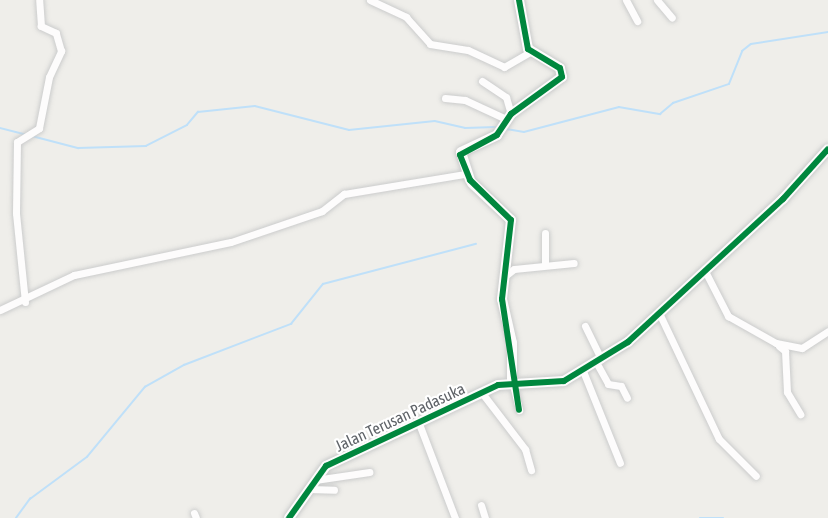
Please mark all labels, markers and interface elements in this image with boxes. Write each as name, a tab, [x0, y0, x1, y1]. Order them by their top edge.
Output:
street label: Jalan Terusan Padasuka	[332, 379, 468, 455]

